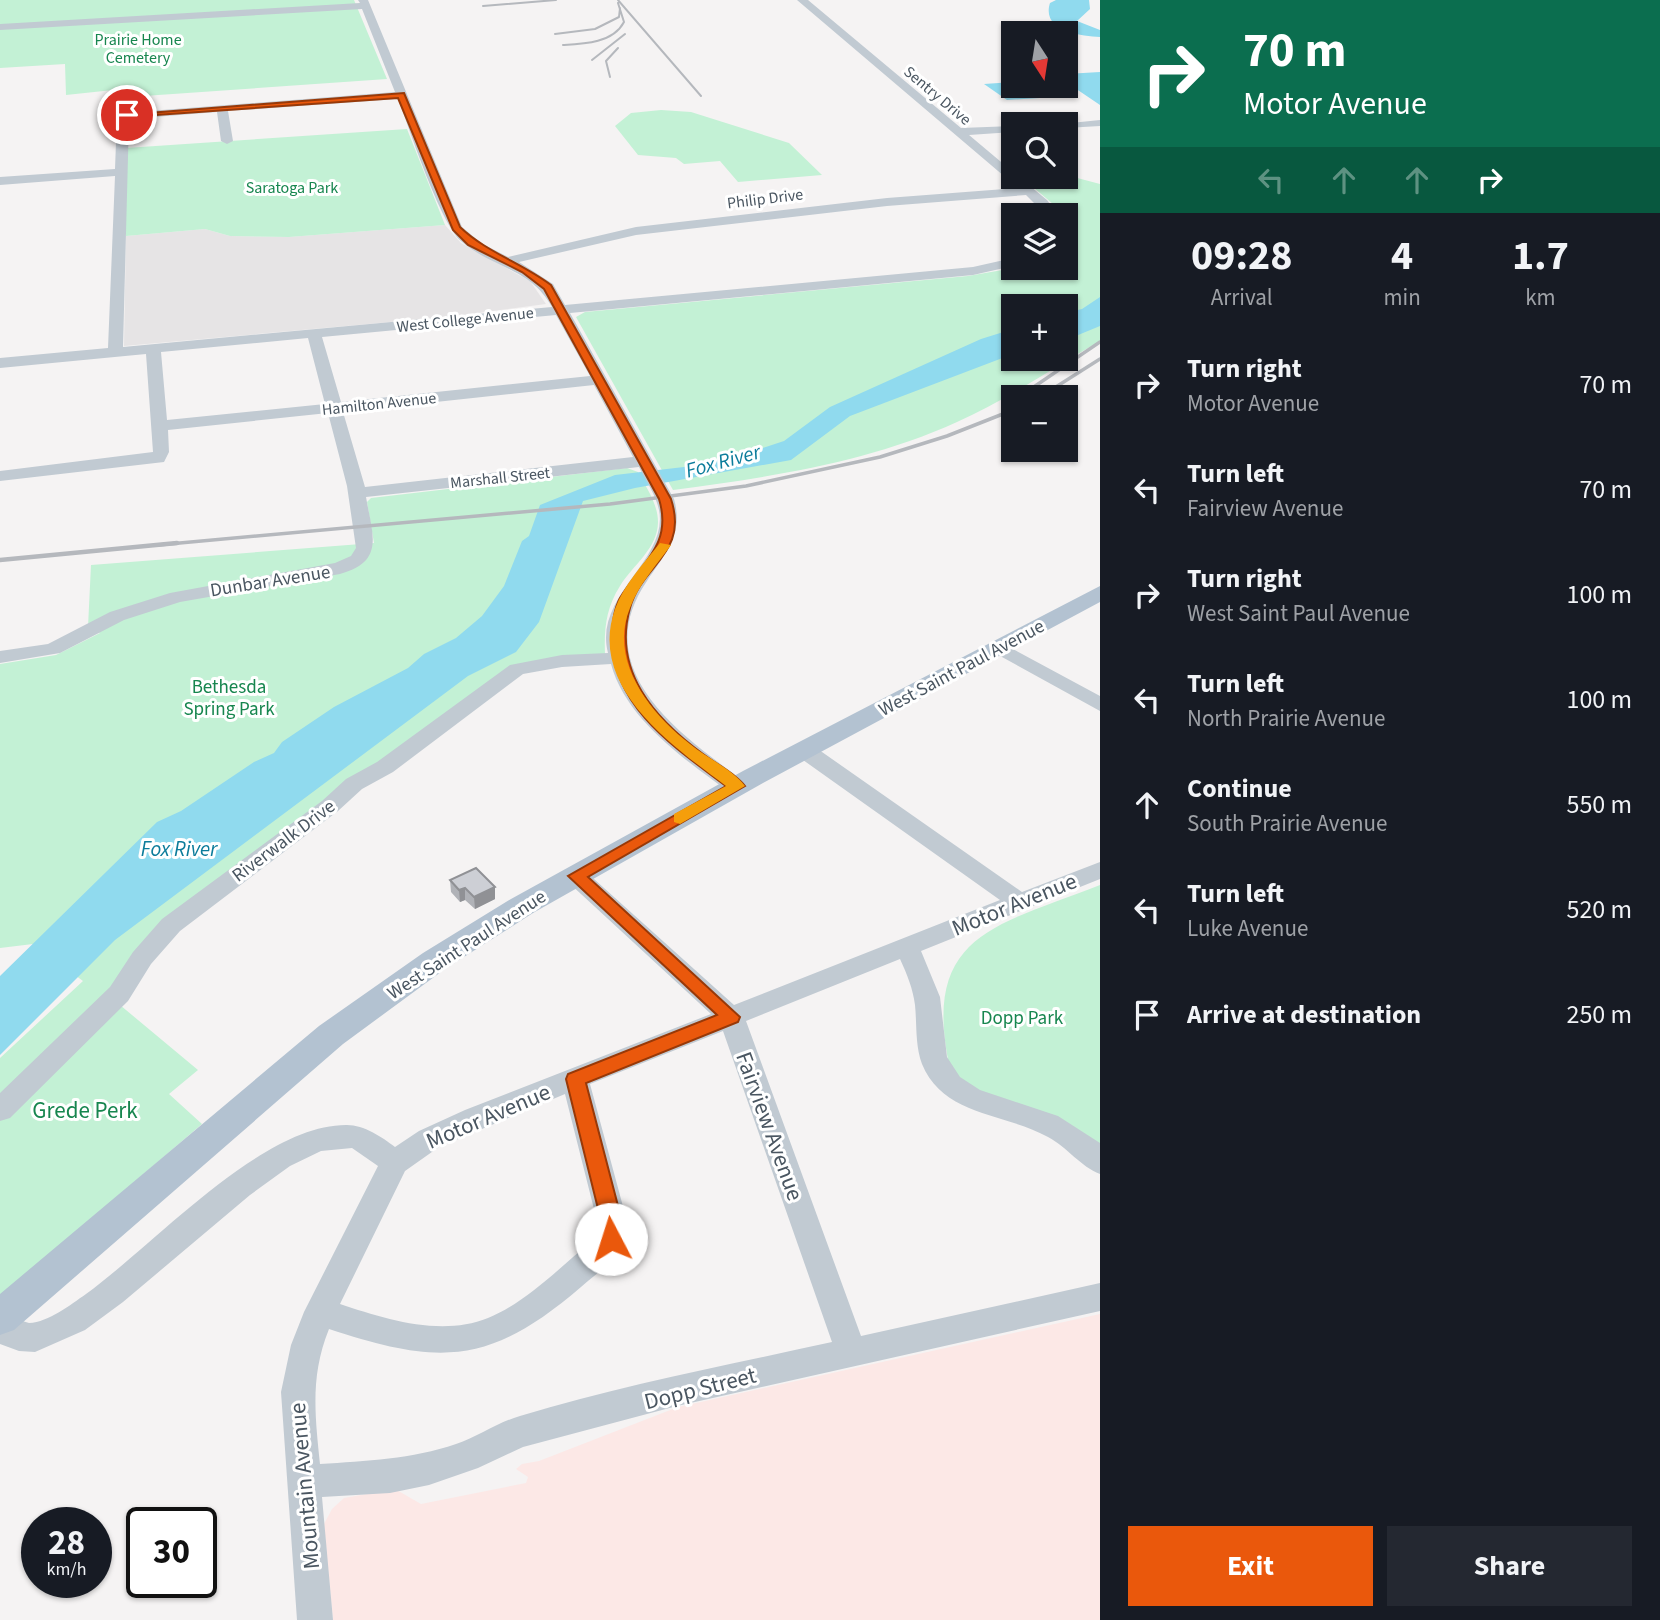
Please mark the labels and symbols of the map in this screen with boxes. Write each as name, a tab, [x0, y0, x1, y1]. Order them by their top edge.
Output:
north arrow	[1001, 21, 1078, 98]
park label: Prairie Home Cemetery	[94, 29, 182, 69]
street label: Sentry Drive	[899, 61, 976, 131]
pin	[97, 85, 157, 145]
park label: Saratoga Park	[246, 177, 338, 199]
street label: Philip Drive	[726, 183, 804, 215]
street label: West College Avenue	[396, 302, 535, 338]
street label: Hamilton Avenue	[321, 387, 437, 421]
water label: Fox River	[682, 436, 765, 485]
street label: Marshall Street	[449, 462, 552, 494]
street label: Dunbar Avenue	[208, 559, 332, 604]
street label: West Saint Paul Avenue	[874, 613, 1049, 723]
park label: Bethesda Spring Park	[183, 674, 275, 723]
street label: Riverwalk Drive	[227, 793, 341, 889]
water label: Fox River	[141, 834, 218, 864]
street label: Motor Avenue	[947, 864, 1082, 945]
street label: West Saint Paul Avenue	[382, 884, 551, 1007]
park label: Dopp Park	[981, 1005, 1064, 1032]
street label: Fairview Avenue	[727, 1047, 812, 1205]
street label: Motor Avenue	[421, 1075, 555, 1157]
park label: Grede Perk	[32, 1094, 138, 1127]
position arrow	[574, 1202, 648, 1276]
street label: Dopp Street	[641, 1359, 760, 1418]
street label: Mountain Avenue	[281, 1401, 328, 1571]
speed limit sign: 30	[126, 1507, 217, 1598]

